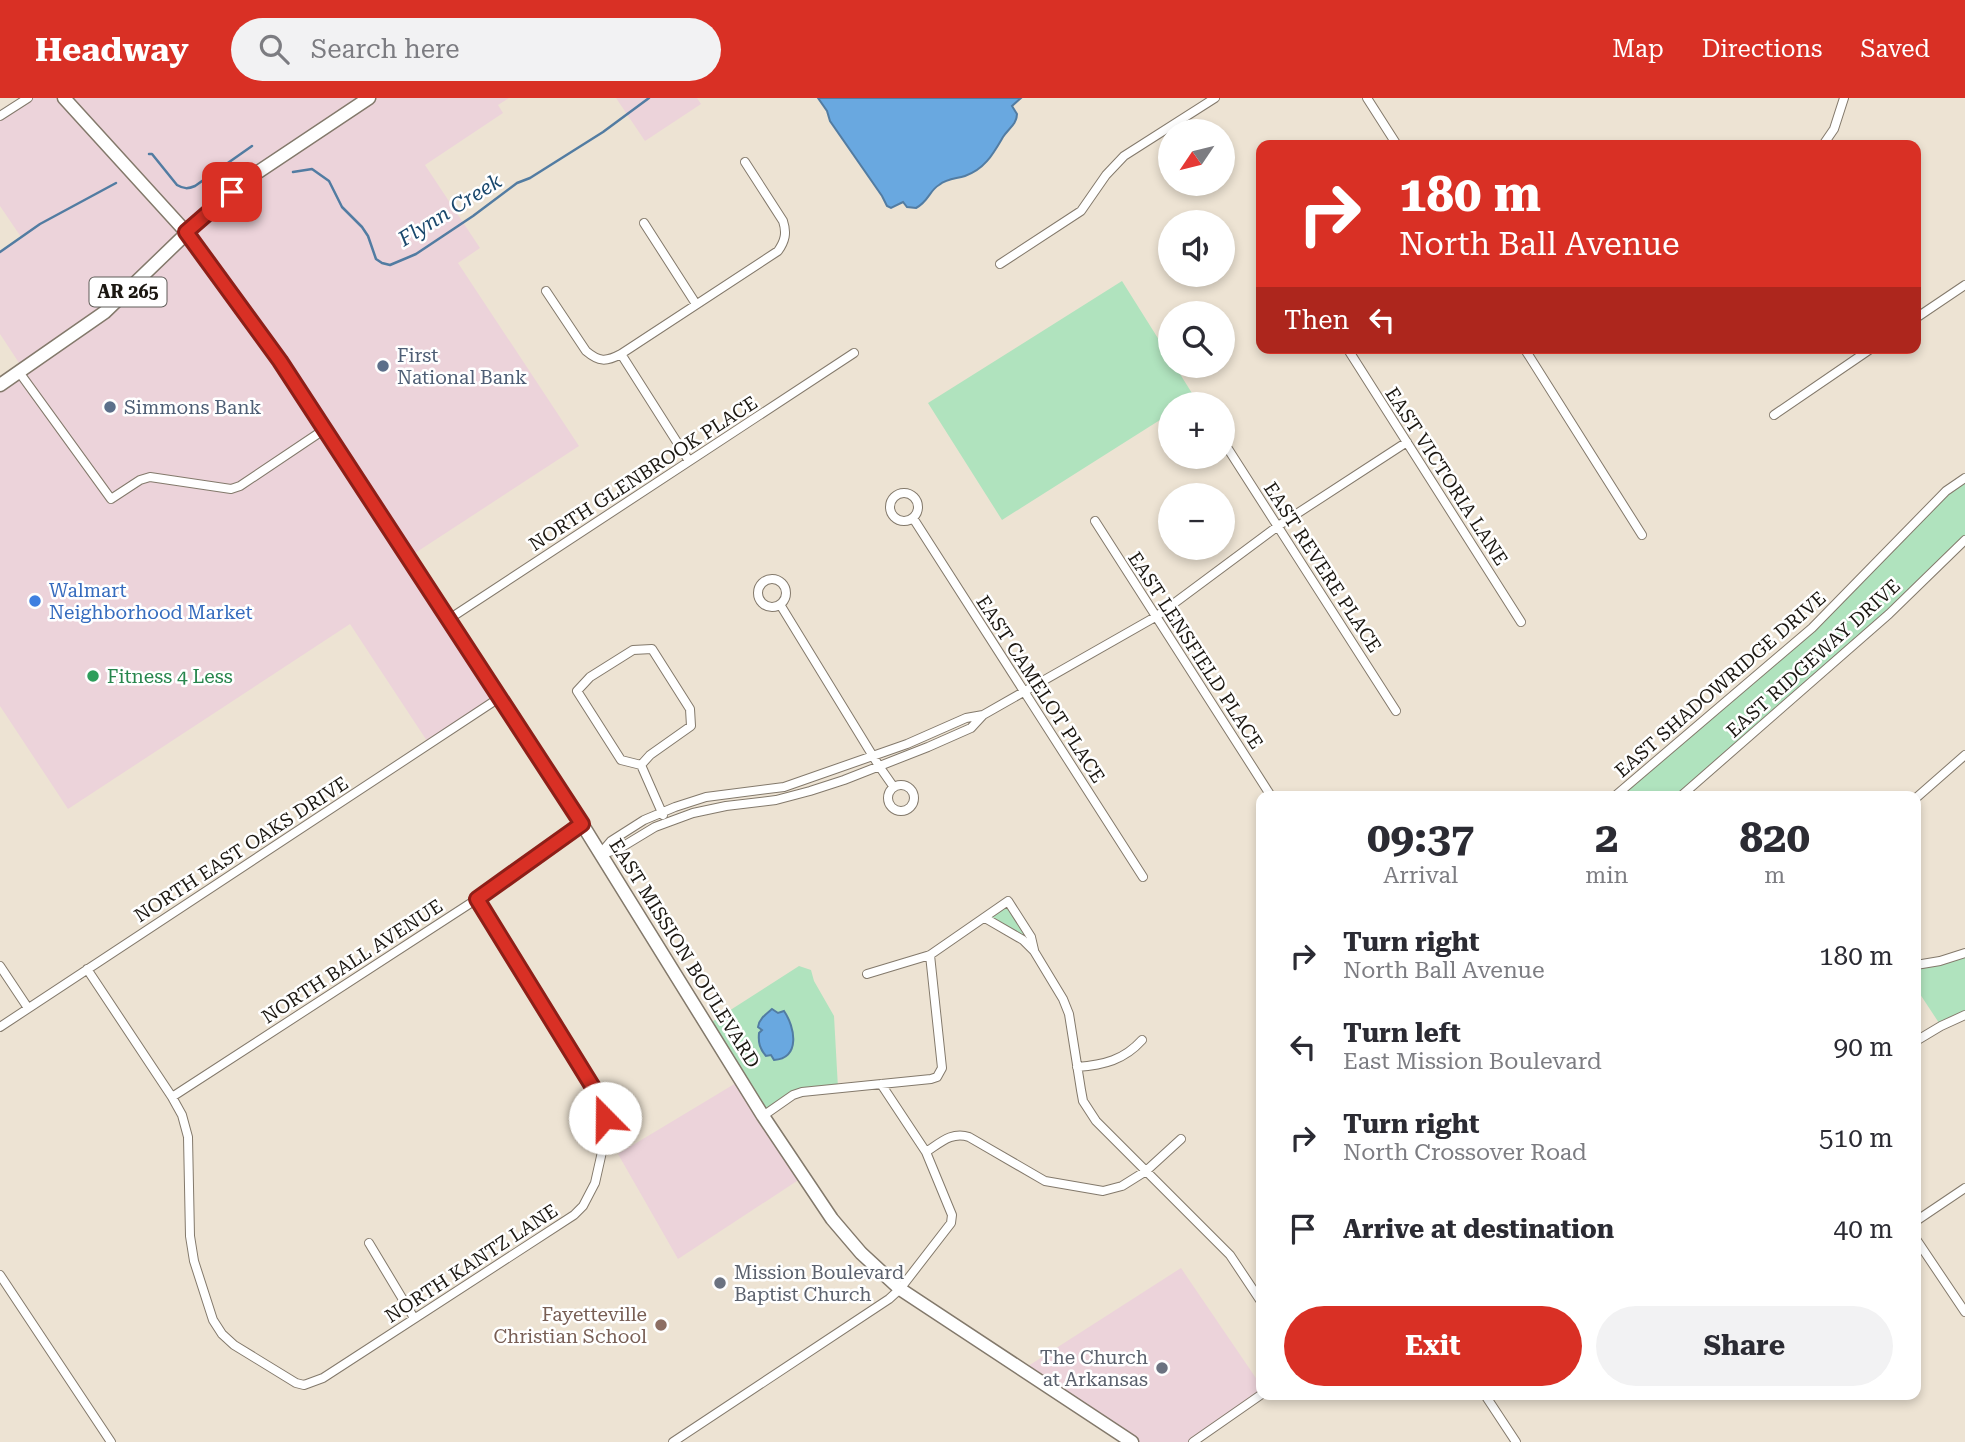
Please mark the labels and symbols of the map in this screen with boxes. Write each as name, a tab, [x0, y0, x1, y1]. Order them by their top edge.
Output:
north arrow	[1158, 119, 1236, 196]
pin	[202, 162, 262, 222]
water label: Flynn Creek	[393, 169, 506, 252]
road number: AR 265	[90, 278, 166, 307]
place label: First National Bank	[397, 344, 527, 389]
marker: First National Bank	[375, 358, 391, 374]
street label: EAST VICTORIA LANE	[1380, 383, 1513, 570]
street label: NORTH GLENBROOK PLACE	[525, 391, 762, 556]
place label: Simmons Bank	[124, 396, 261, 419]
marker: Simmons Bank	[102, 399, 118, 415]
street label: EAST REVERE PLACE	[1259, 478, 1386, 657]
street label: EAST LENSFIELD PLACE	[1123, 547, 1268, 753]
street label: EAST RIDGEWAY DRIVE	[1722, 574, 1905, 742]
place label: Walmart Neighborhood Market	[49, 579, 253, 624]
street label: EAST SHADOWRIDGE DRIVE	[1610, 587, 1830, 782]
street label: EAST CAMELOT PLACE	[971, 591, 1110, 787]
marker: Walmart Neighborhood Market	[27, 593, 43, 609]
place label: Fitness 4 Less	[107, 665, 233, 688]
marker: Fitness 4 Less	[85, 668, 101, 684]
street label: NORTH EAST OAKS DRIVE	[130, 772, 353, 927]
street label: EAST MISSION BOULEVARD	[604, 834, 765, 1072]
street label: NORTH BALL AVENUE	[258, 894, 447, 1029]
position arrow	[568, 1081, 642, 1155]
street label: NORTH KANTZ LANE	[381, 1199, 562, 1328]
place label: Mission Boulevard Baptist Church	[734, 1261, 904, 1306]
marker: Mission Boulevard Baptist Church	[712, 1275, 728, 1291]
place label: Fayetteville Christian School	[493, 1303, 647, 1348]
marker: Fayetteville Christian School	[653, 1317, 669, 1333]
place label: The Church at Arkansas	[1040, 1346, 1148, 1391]
marker: The Church at Arkansas	[1154, 1360, 1170, 1376]

